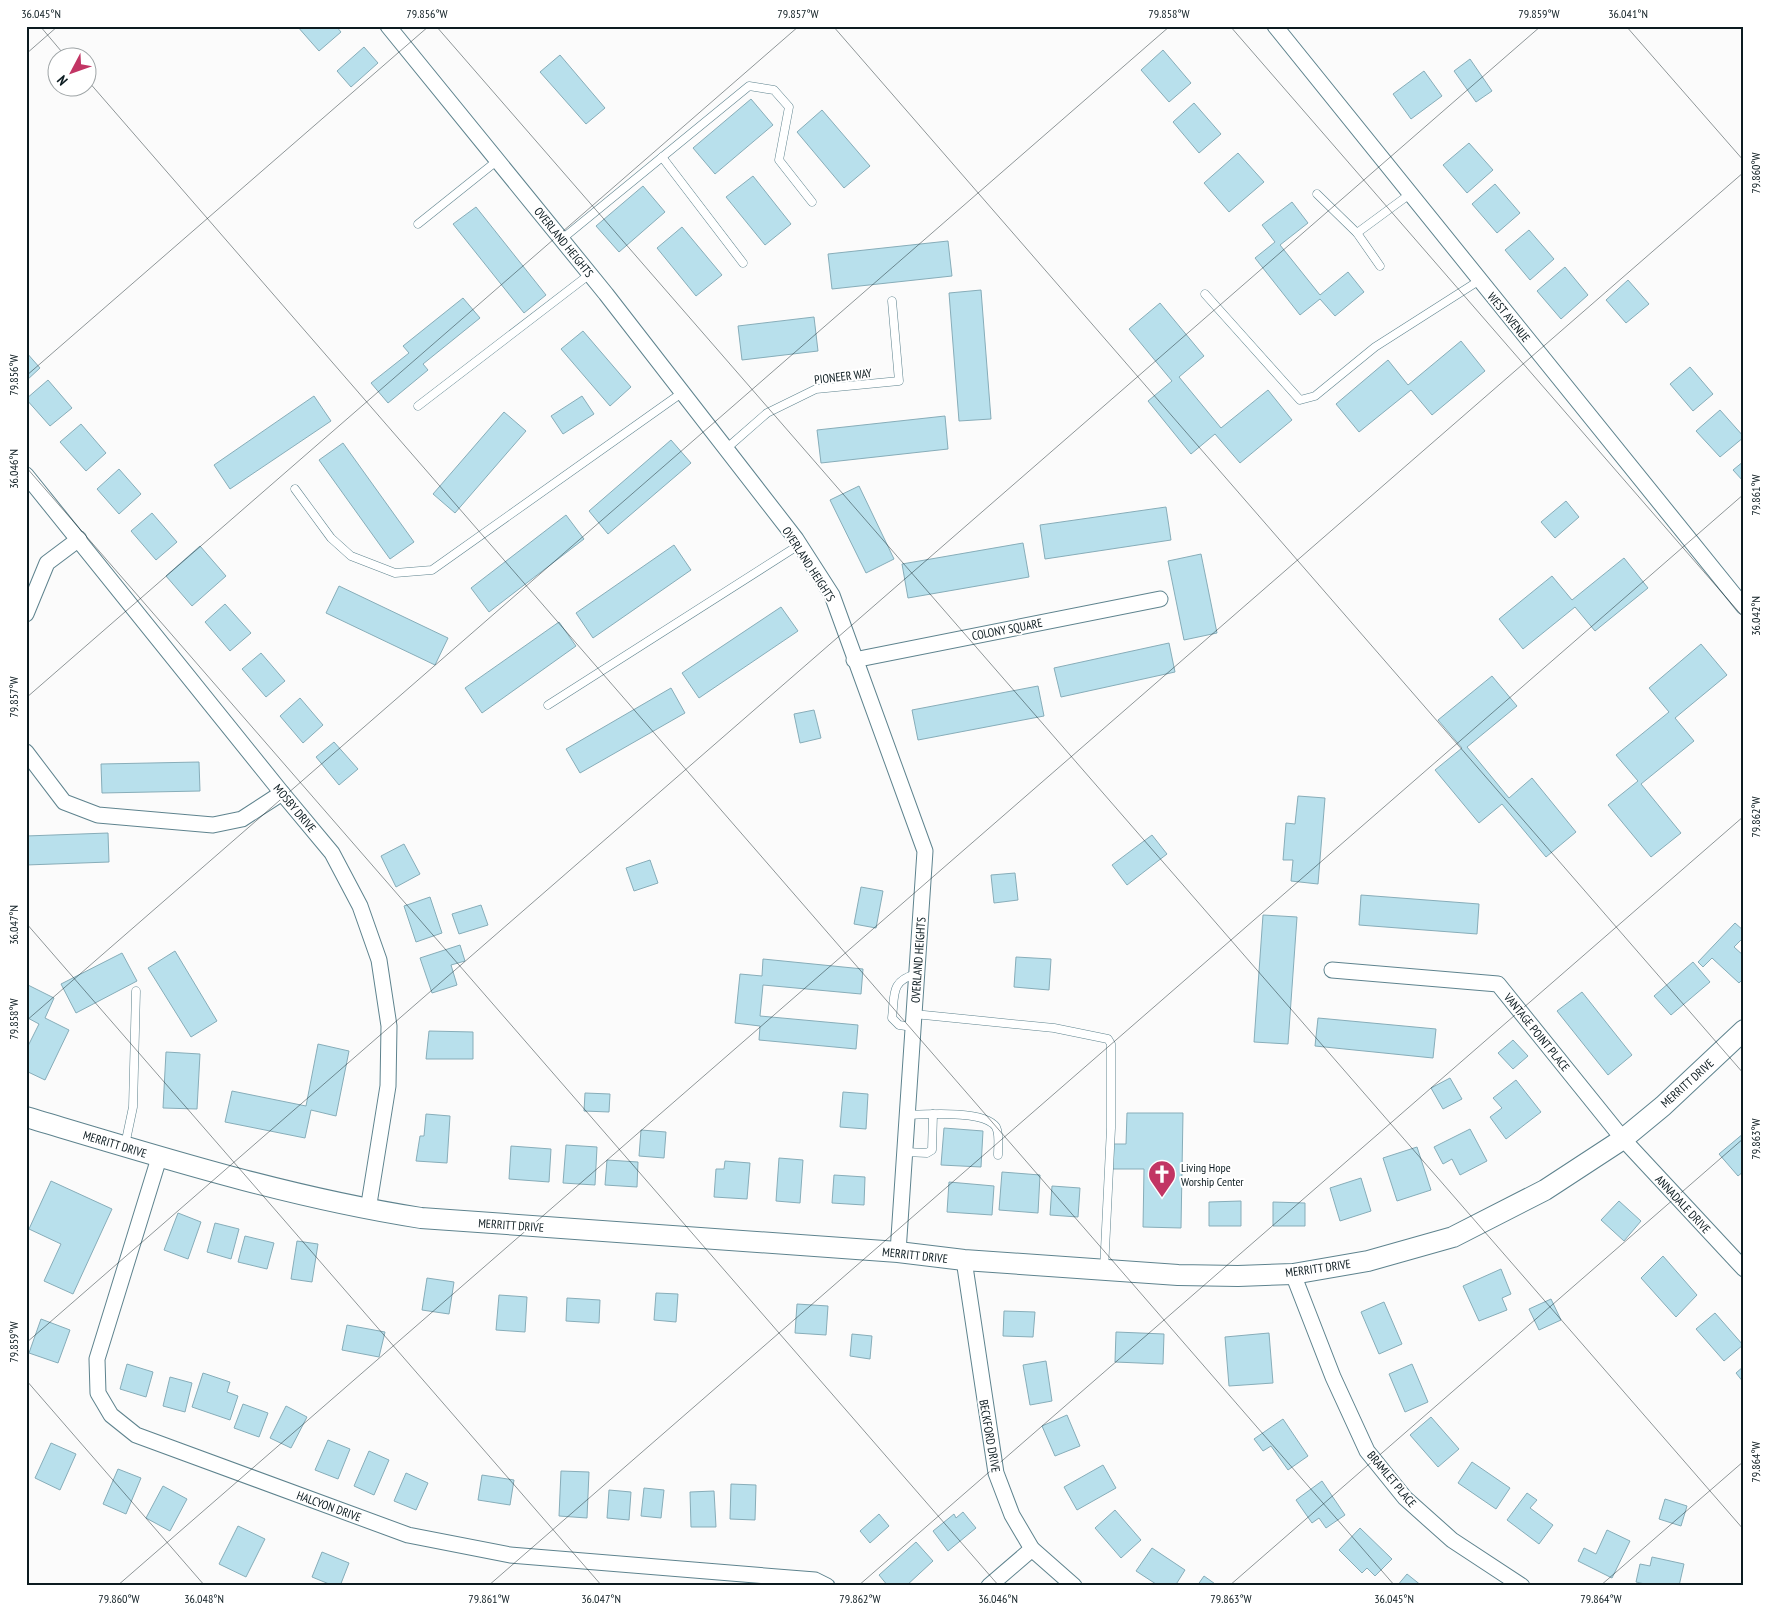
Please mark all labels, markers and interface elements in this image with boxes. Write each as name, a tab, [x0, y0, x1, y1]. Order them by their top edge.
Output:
text: 36.045°N	[21, 6, 61, 21]
text: 79.856°W	[406, 6, 448, 21]
text: 79.857°W	[777, 6, 819, 21]
text: 79.858°W	[1148, 6, 1190, 21]
text: 79.859°W	[1518, 6, 1560, 21]
text: 36.041°N	[1608, 6, 1648, 21]
north arrow	[48, 48, 98, 98]
text: N	[53, 72, 71, 89]
text: 79.860°W	[1748, 152, 1763, 194]
street label: OVERLAND HEIGHTS	[531, 204, 597, 280]
street label: WEST AVENUE	[1485, 289, 1533, 345]
text: 79.856°W	[6, 354, 21, 396]
street label: PIONEER WAY	[813, 365, 873, 387]
text: 36.046°N	[6, 449, 21, 489]
text: 79.861°W	[1748, 474, 1763, 516]
street label: OVERLAND HEIGHTS	[779, 524, 839, 604]
text: 36.042°N	[1748, 596, 1763, 636]
street label: COLONY SQUARE	[970, 615, 1044, 643]
text: 79.857°W	[6, 676, 21, 718]
street label: MOSBY DRIVE	[270, 781, 320, 835]
text: 79.862°W	[1748, 796, 1763, 838]
text: 36.047°N	[6, 905, 21, 945]
street label: OVERLAND HEIGHTS	[908, 917, 928, 1003]
street label: VANTAGE POINT PLACE	[1500, 989, 1573, 1074]
text: 79.858°W	[6, 998, 21, 1040]
street label: MERRITT DRIVE	[1658, 1055, 1716, 1111]
text: 79.863°W	[1748, 1118, 1763, 1160]
street label: MERRITT DRIVE	[81, 1127, 149, 1161]
church icon: Living Hope Worship Center	[1147, 1159, 1177, 1198]
place label: Living Hope Worship Center	[1181, 1160, 1244, 1189]
street label: ANNADALE DRIVE	[1652, 1172, 1714, 1236]
street label: MERRITT DRIVE	[478, 1215, 544, 1235]
street label: MERRITT DRIVE	[881, 1244, 949, 1266]
street label: MERRITT DRIVE	[1284, 1256, 1352, 1280]
text: 79.859°W	[6, 1321, 21, 1363]
street label: BECKFORD DRIVE	[976, 1398, 1004, 1474]
text: 79.864°W	[1748, 1441, 1763, 1483]
street label: BRAMLET PLACE	[1364, 1448, 1420, 1510]
street label: HALCYON DRIVE	[295, 1487, 363, 1525]
text: 79.860°W	[98, 1591, 140, 1606]
text: 36.048°N	[184, 1591, 224, 1606]
text: 79.861°W	[468, 1591, 510, 1606]
text: 36.047°N	[581, 1591, 621, 1606]
text: 79.862°W	[839, 1591, 881, 1606]
text: 36.046°N	[978, 1591, 1018, 1606]
text: 79.863°W	[1210, 1591, 1252, 1606]
text: 36.045°N	[1374, 1591, 1414, 1606]
text: 79.864°W	[1580, 1591, 1622, 1606]

